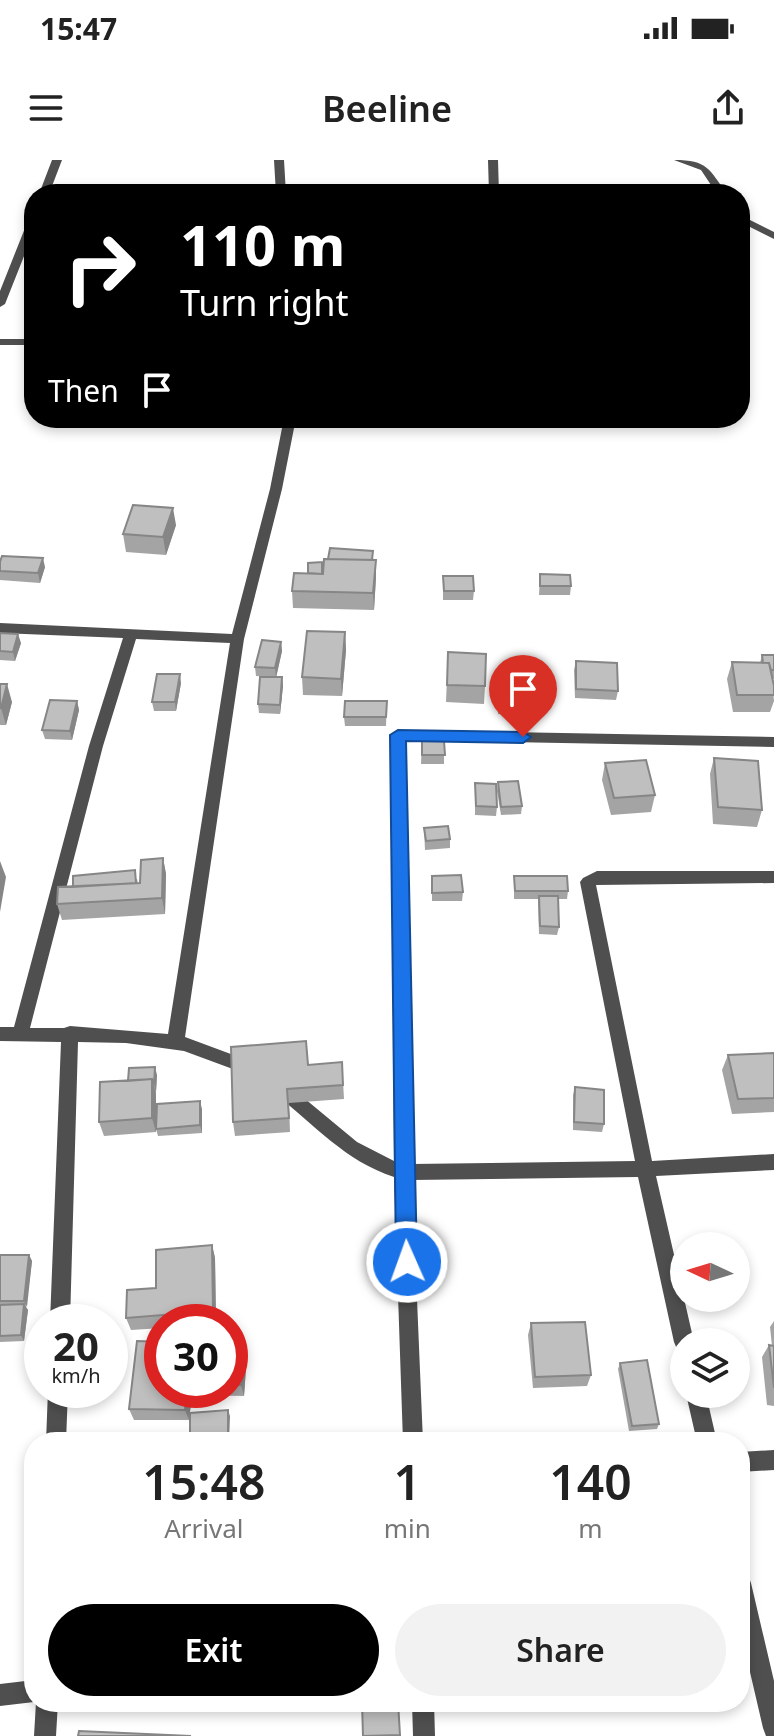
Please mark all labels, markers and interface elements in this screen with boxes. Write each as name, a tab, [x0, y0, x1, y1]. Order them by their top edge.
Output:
text: 15:47	[40, 8, 117, 49]
text: Beeline	[322, 84, 452, 133]
icon: menu	[24, 86, 68, 130]
icon: share	[706, 86, 750, 130]
text: 110 m	[180, 206, 345, 282]
icon: right	[48, 216, 152, 320]
text: Turn right	[180, 278, 348, 327]
icon: arrive	[135, 368, 179, 412]
text: Then	[48, 370, 119, 411]
pin	[489, 655, 557, 737]
icon: arrive	[501, 667, 545, 711]
position arrow	[365, 1220, 449, 1304]
north arrow	[670, 1232, 750, 1312]
map controls	[670, 1232, 750, 1408]
speed limit sign: 30	[144, 1304, 248, 1408]
text: 20	[53, 1318, 99, 1373]
button: layers	[670, 1328, 750, 1408]
text: km/h	[51, 1362, 101, 1389]
text: 15:48	[142, 1449, 265, 1514]
text: 1	[394, 1449, 421, 1514]
text: 140	[549, 1449, 632, 1514]
text: Arrival	[164, 1510, 244, 1546]
text: min	[384, 1510, 431, 1546]
text: m	[578, 1510, 603, 1546]
button: Exit	[48, 1604, 379, 1696]
button: Share	[395, 1604, 726, 1696]

